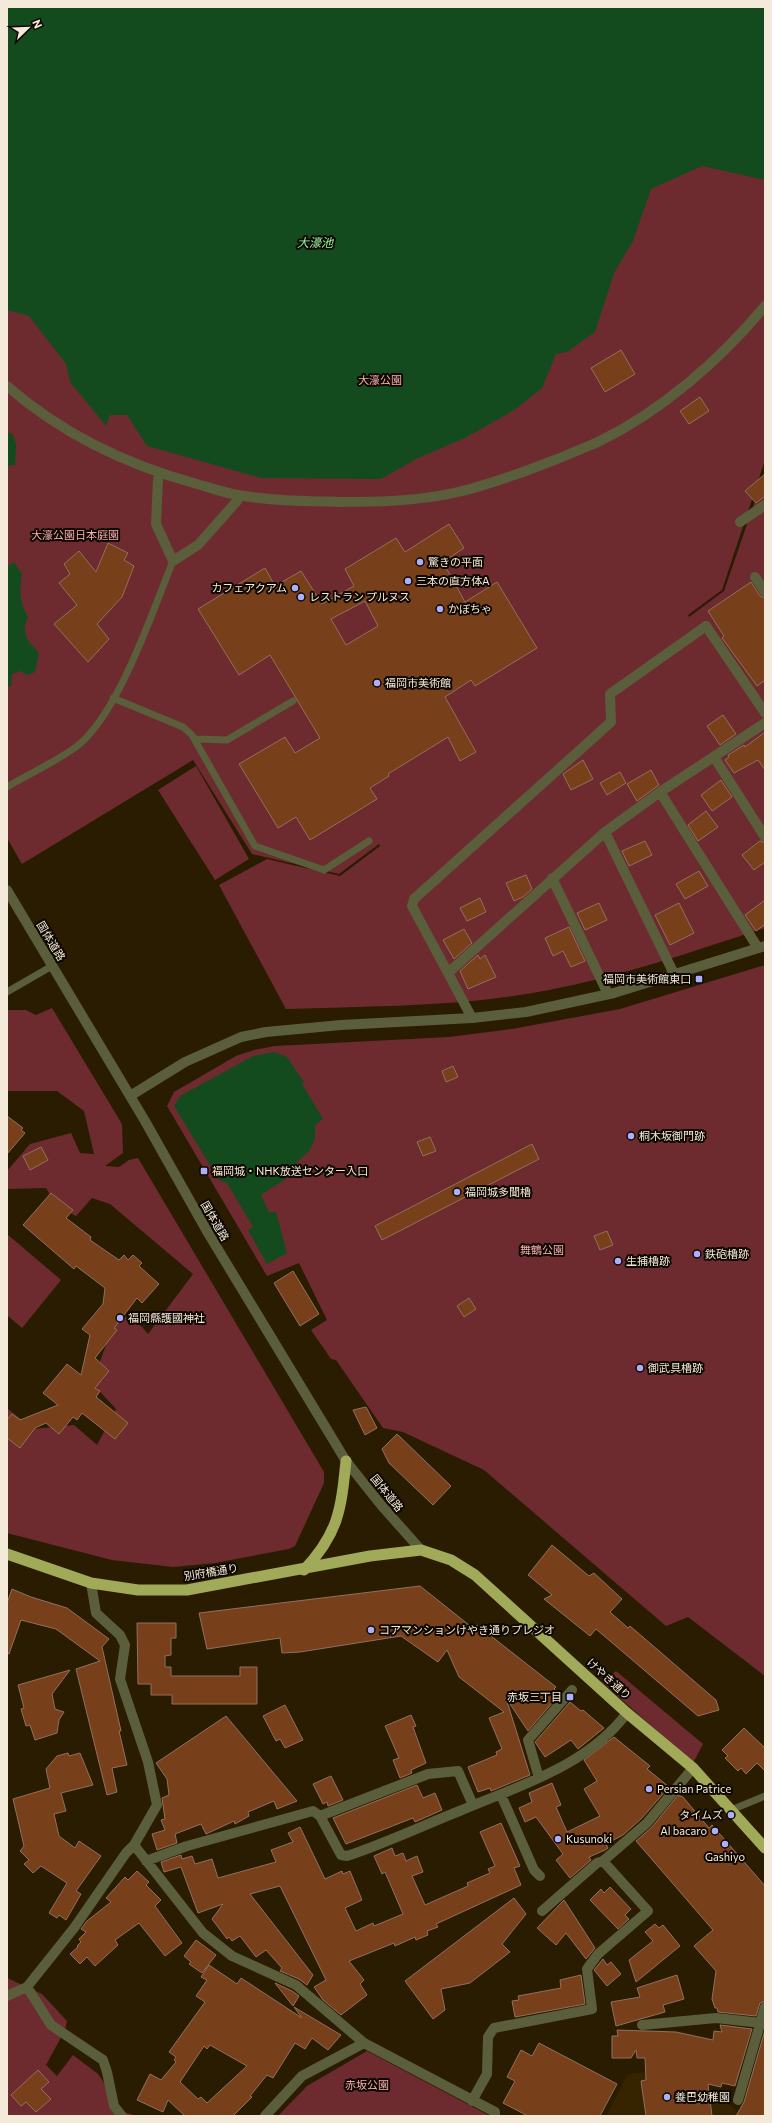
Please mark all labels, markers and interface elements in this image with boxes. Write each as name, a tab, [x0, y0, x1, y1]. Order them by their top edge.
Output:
north arrow	[8, 8, 48, 48]
text: N	[30, 18, 45, 30]
water label: 大濠池	[297, 235, 334, 249]
park label: 大濠公園	[358, 373, 402, 386]
park label: 大濠公園日本庭園	[31, 528, 119, 541]
place label: 驚きの平面	[428, 555, 483, 568]
marker: 驚きの平面	[415, 557, 425, 567]
place label: 三本の直方体A	[416, 574, 490, 587]
marker: 三本の直方体A	[403, 576, 413, 586]
place label: カフェアクアム	[211, 581, 287, 594]
marker: カフェアクアム	[290, 583, 300, 593]
place label: レストラン プルヌス	[309, 590, 410, 603]
marker: レストラン プルヌス	[296, 592, 306, 602]
place label: かぼちゃ	[448, 602, 492, 615]
marker: かぼちゃ	[435, 604, 445, 614]
place label: 福岡市美術館	[385, 676, 451, 689]
marker: 福岡市美術館	[372, 678, 382, 688]
street label: 国体道路	[35, 919, 68, 963]
place label: 福岡市美術館東口	[603, 972, 691, 985]
marker: 福岡市美術館東口	[694, 974, 704, 984]
place label: 桐木坂御門跡	[639, 1129, 705, 1142]
marker: 桐木坂御門跡	[626, 1131, 636, 1141]
place label: 福岡城・NHK放送センター入口	[212, 1164, 368, 1177]
marker: 福岡城・NHK放送センター入口	[199, 1166, 209, 1176]
place label: 福岡城多聞櫓	[465, 1185, 531, 1198]
marker: 福岡城多聞櫓	[452, 1187, 462, 1197]
street label: 国体道路	[199, 1198, 232, 1243]
park label: 舞鶴公園	[520, 1243, 564, 1256]
place label: 鉄砲櫓跡	[705, 1247, 749, 1260]
marker: 鉄砲櫓跡	[692, 1249, 702, 1259]
place label: 生捕櫓跡	[626, 1254, 670, 1267]
marker: 生捕櫓跡	[613, 1256, 623, 1266]
place label: 福岡縣護國神社	[128, 1311, 205, 1324]
marker: 福岡縣護國神社	[115, 1313, 125, 1323]
place label: 御武具櫓跡	[647, 1361, 703, 1374]
marker: 御武具櫓跡	[635, 1363, 645, 1373]
street label: 国体道路	[368, 1471, 406, 1514]
street label: 別府橋通り	[183, 1561, 239, 1582]
place label: コアマンションけやき通りプレジオ	[379, 1623, 555, 1636]
marker: コアマンションけやき通りプレジオ	[366, 1625, 376, 1635]
street label: けやき通り	[585, 1655, 634, 1702]
place label: 赤坂三丁目	[507, 1690, 562, 1703]
marker: 赤坂三丁目	[565, 1692, 575, 1702]
place label: Persian Patrice	[657, 1782, 732, 1795]
marker: Persian Patrice	[644, 1784, 654, 1794]
place label: タイムズ	[679, 1808, 723, 1821]
marker: タイムズ	[726, 1810, 736, 1820]
place label: Al bacaro	[660, 1824, 707, 1837]
marker: Al bacaro	[710, 1826, 720, 1836]
place label: Kusunoki	[566, 1832, 612, 1845]
marker: Kusunoki	[553, 1834, 563, 1844]
marker: Gashiyo	[720, 1839, 730, 1849]
place label: Gashiyo	[705, 1850, 745, 1863]
park label: 赤坂公園	[345, 2078, 389, 2091]
place label: 養巴幼稚園	[675, 2090, 730, 2103]
marker: 養巴幼稚園	[662, 2092, 672, 2102]

